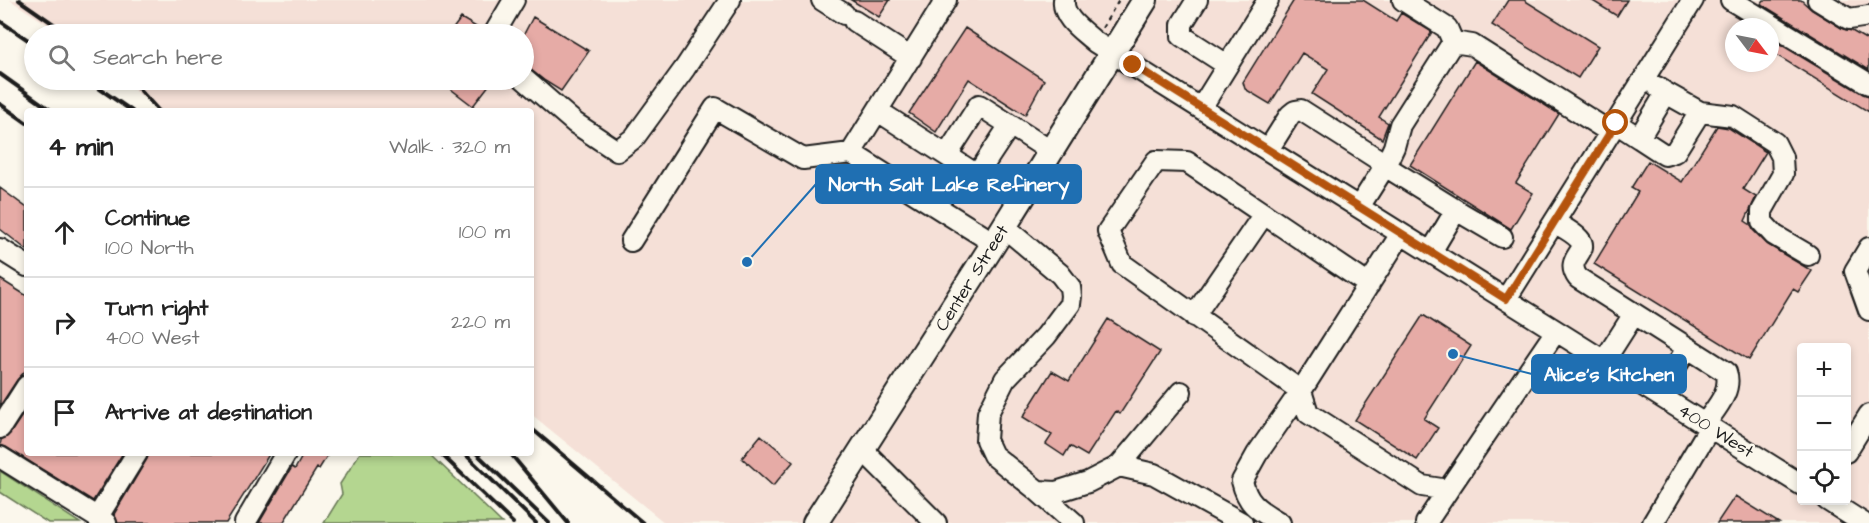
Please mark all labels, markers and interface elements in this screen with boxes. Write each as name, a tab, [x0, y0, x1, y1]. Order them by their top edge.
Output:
north arrow	[1725, 18, 1779, 72]
search box	[24, 24, 534, 90]
icon: search	[45, 41, 78, 74]
text: Search here	[93, 42, 223, 73]
route end	[1119, 51, 1145, 77]
route start	[1602, 109, 1628, 135]
text: 4 min	[48, 129, 113, 165]
text: Walk · 320 m	[389, 133, 510, 161]
callout: North Salt Lake Refinery	[816, 165, 1081, 203]
text: North Salt Lake Refinery	[828, 171, 1070, 200]
text: Continue	[105, 203, 190, 234]
icon: ahead	[48, 216, 81, 249]
text: 100 m	[459, 218, 510, 246]
street label: Center Street	[929, 219, 1015, 336]
text: 100 North	[105, 234, 194, 262]
text: Turn right	[105, 293, 208, 324]
icon: right	[48, 306, 81, 339]
text: 220 m	[451, 308, 510, 336]
text: 400 West	[105, 324, 200, 352]
map controls	[1797, 343, 1851, 505]
button: +	[1797, 343, 1851, 397]
callout: Alice's Kitchen	[1532, 355, 1686, 393]
text: Alice's Kitchen	[1544, 361, 1674, 389]
icon: arrive	[48, 396, 81, 429]
text: Arrive at destination	[105, 397, 312, 428]
button: −	[1797, 397, 1851, 451]
street label: 400 West	[1673, 398, 1759, 465]
button: locate	[1797, 451, 1851, 505]

